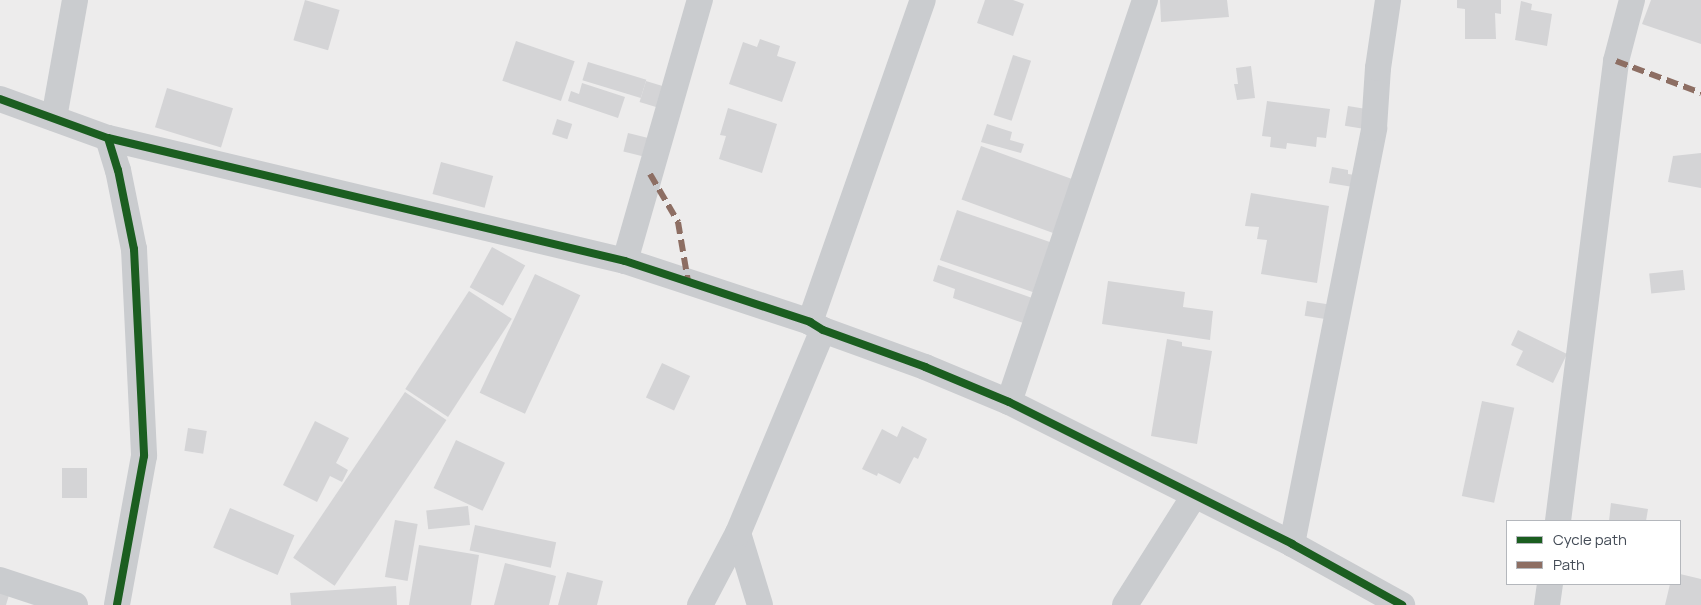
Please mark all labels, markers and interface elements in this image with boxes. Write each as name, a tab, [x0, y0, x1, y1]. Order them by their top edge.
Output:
legend	[1506, 520, 1681, 585]
text: Cycle path	[1553, 529, 1627, 550]
text: Path	[1553, 554, 1585, 575]

